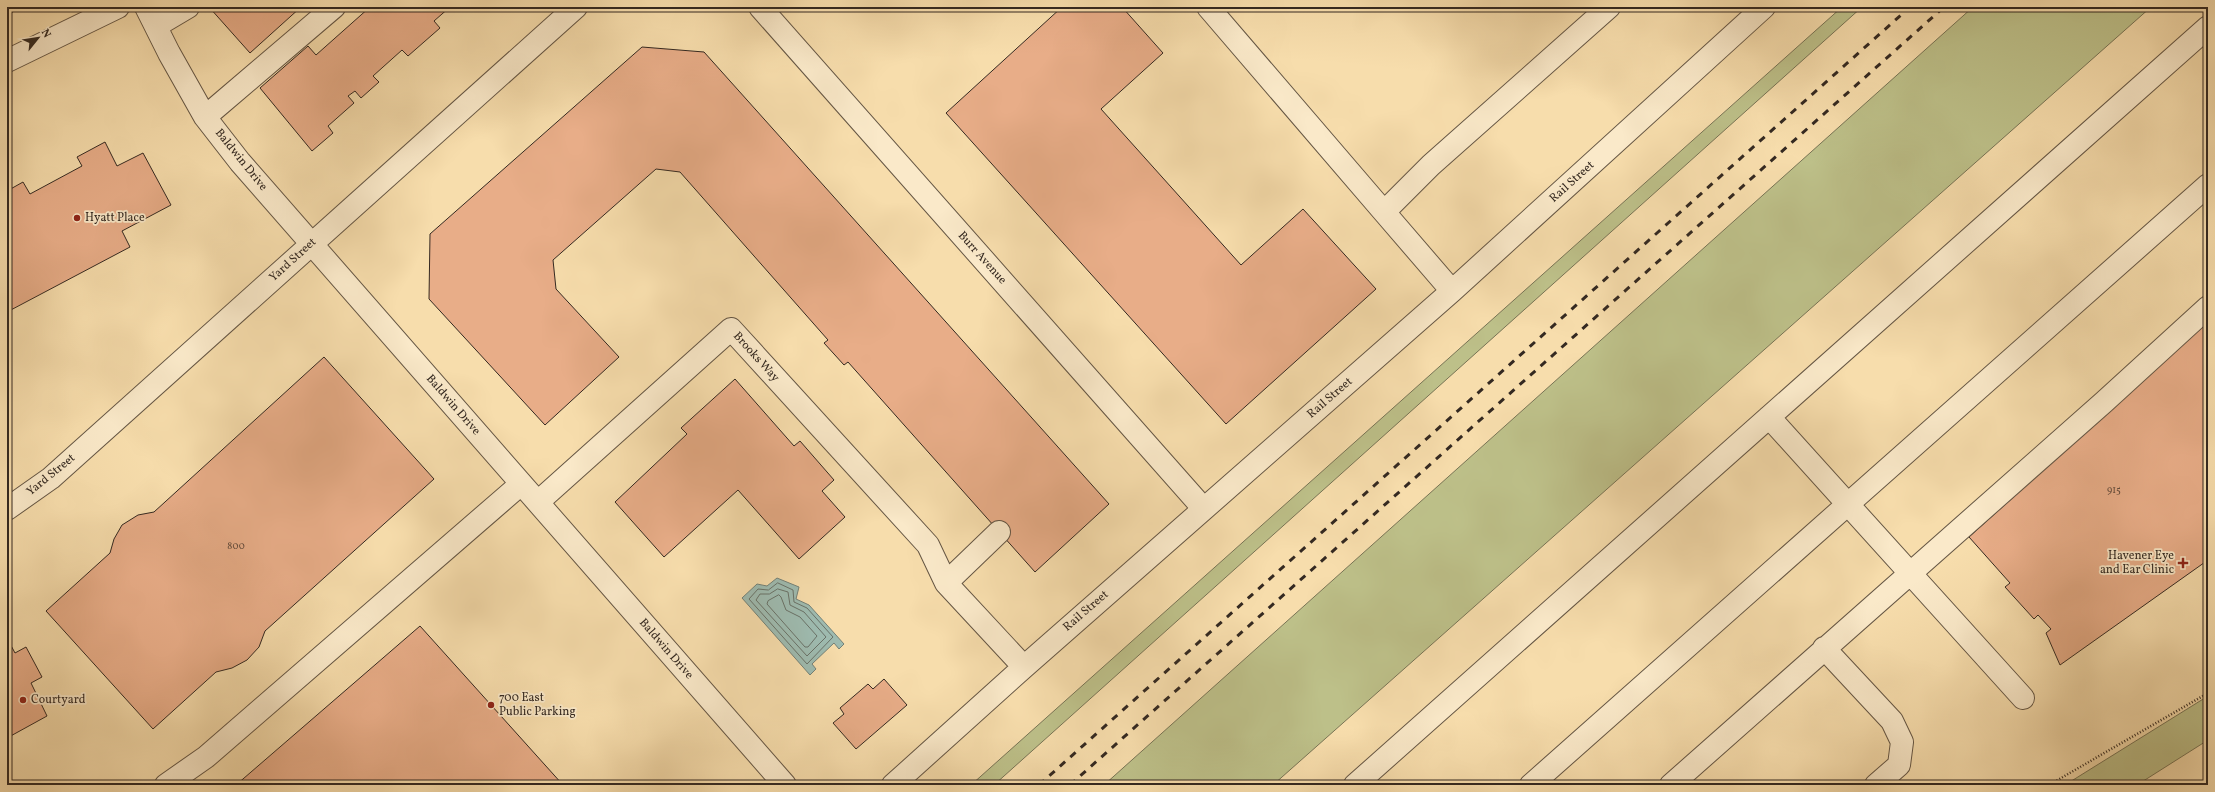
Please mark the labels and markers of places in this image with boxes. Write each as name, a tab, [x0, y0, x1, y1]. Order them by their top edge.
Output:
place label: Hyatt Place	[85, 210, 145, 226]
marker: Hyatt Place	[72, 213, 82, 223]
place label: Havener Eye and Ear Clinic	[2100, 548, 2174, 578]
marker: Havener Eye and Ear Clinic	[2177, 557, 2189, 569]
place label: 700 East Public Parking	[499, 690, 576, 720]
place label: Courtyard	[31, 692, 86, 708]
marker: Courtyard	[18, 695, 28, 705]
marker: 700 East Public Parking	[486, 700, 496, 710]

